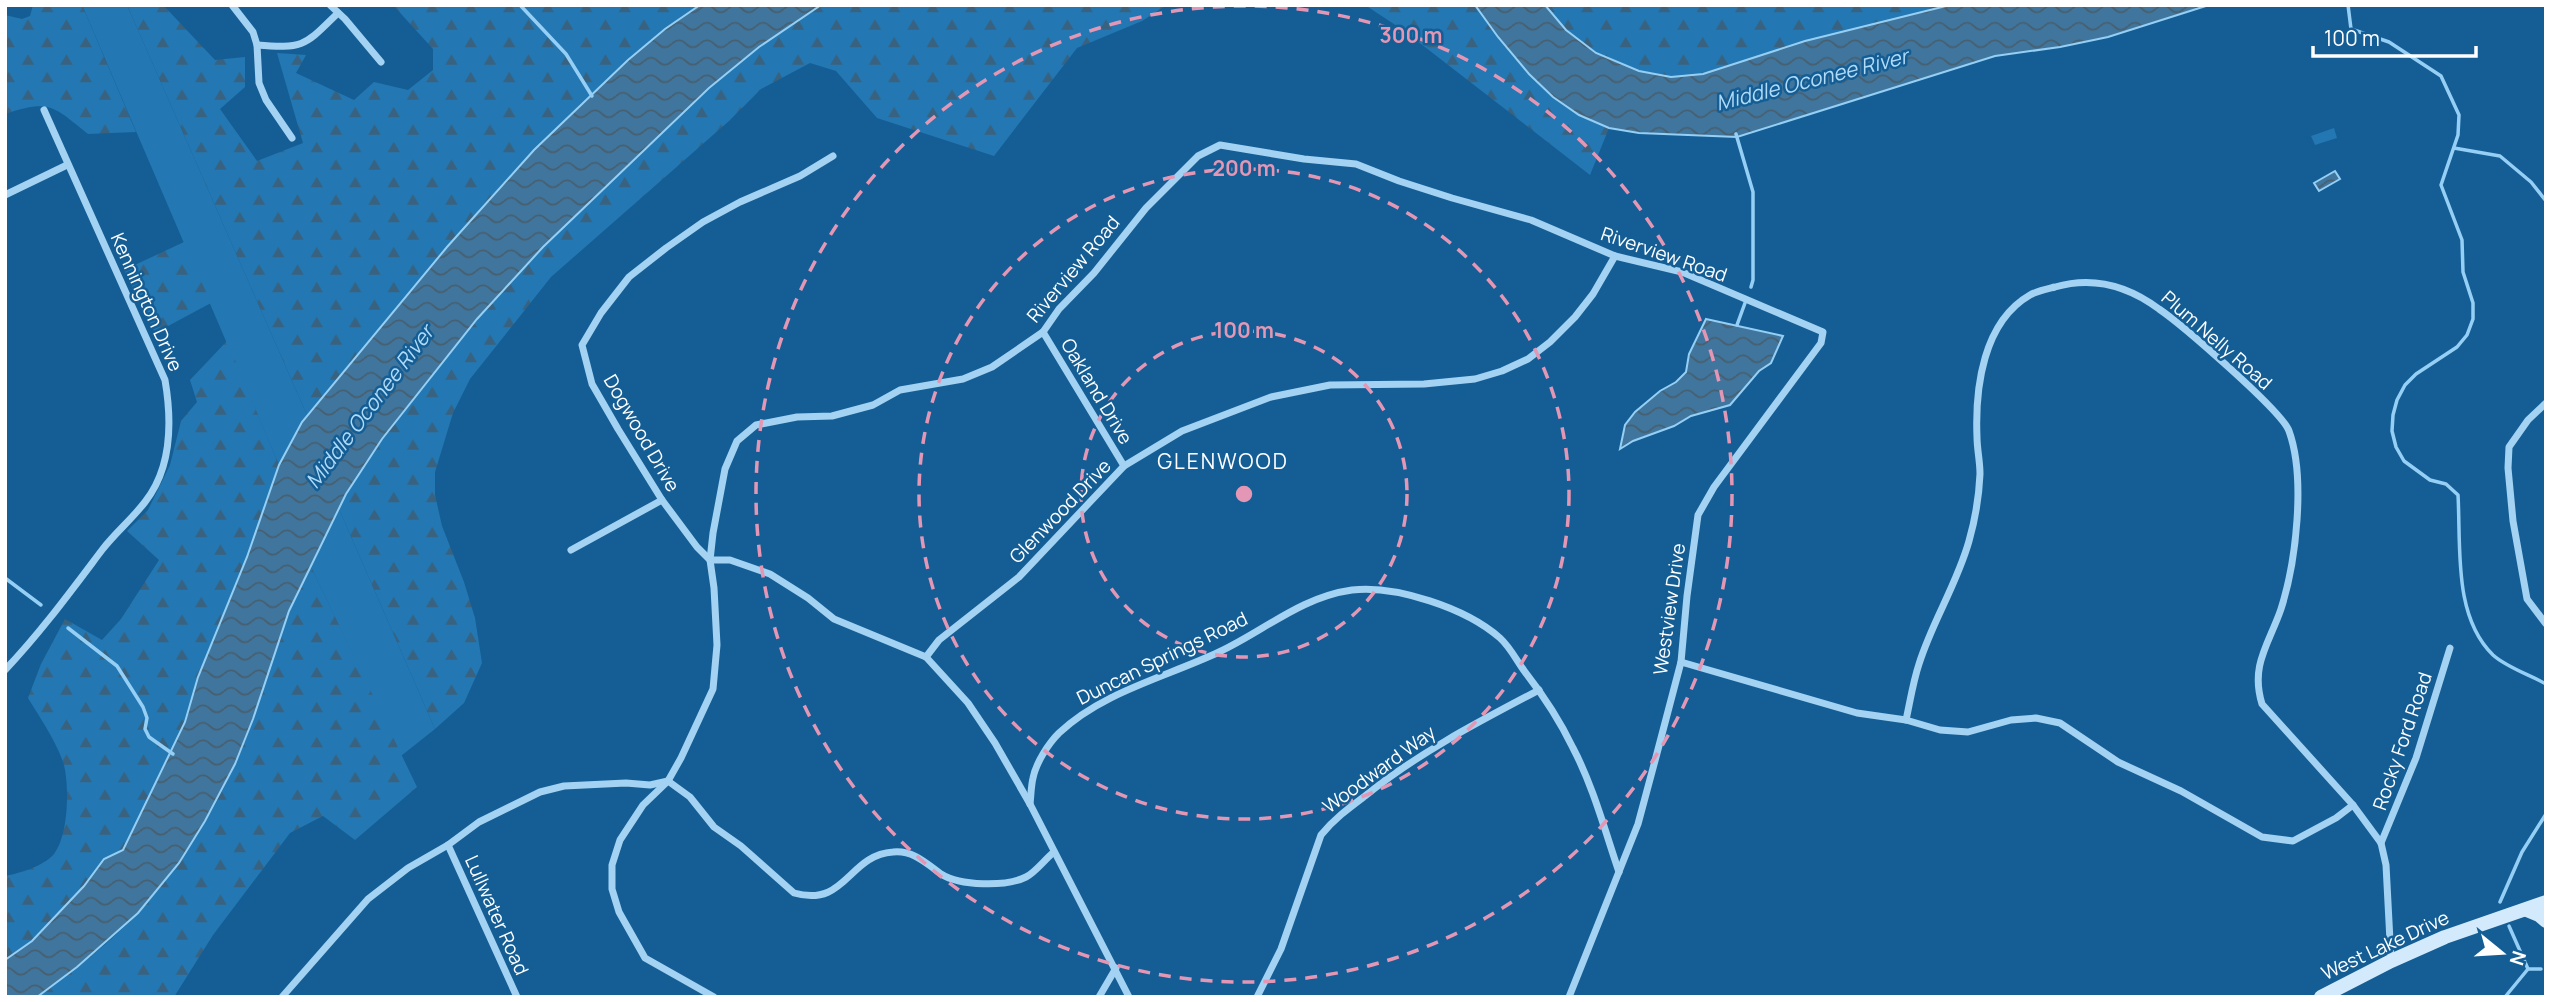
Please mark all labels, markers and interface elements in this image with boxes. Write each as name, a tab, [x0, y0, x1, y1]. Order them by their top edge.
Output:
scale bar	[2313, 14, 2476, 58]
text: 300 m	[1380, 21, 1442, 49]
text: 100 m	[2324, 24, 2380, 52]
water label: Middle Oconee River	[1713, 41, 1913, 116]
text: 200 m	[1212, 154, 1276, 182]
street label: Riverview Road	[1021, 210, 1125, 328]
street label: Riverview Road	[1597, 220, 1731, 288]
street label: Kennington Drive	[105, 229, 189, 375]
street label: Plum Nelly Road	[2156, 285, 2278, 395]
text: 100 m	[1214, 316, 1274, 344]
water label: Middle Oconee River	[299, 317, 441, 494]
street label: Oakland Drive	[1055, 333, 1139, 449]
street label: Dogwood Drive	[598, 370, 686, 496]
district label: GLENWOOD	[1157, 447, 1289, 475]
street label: Glenwood Drive	[1003, 453, 1117, 569]
centre of rings	[1232, 482, 1256, 506]
street label: Westview Drive	[1647, 541, 1691, 677]
street label: Duncan Springs Road	[1072, 605, 1252, 711]
street label: Rocky Ford Road	[2366, 669, 2438, 813]
street label: Woodward Way	[1317, 719, 1441, 819]
street label: Lullwater Road	[459, 851, 535, 979]
street label: West Lake Drive	[2317, 904, 2453, 986]
north arrow	[2467, 918, 2537, 988]
text: N	[2504, 948, 2533, 969]

